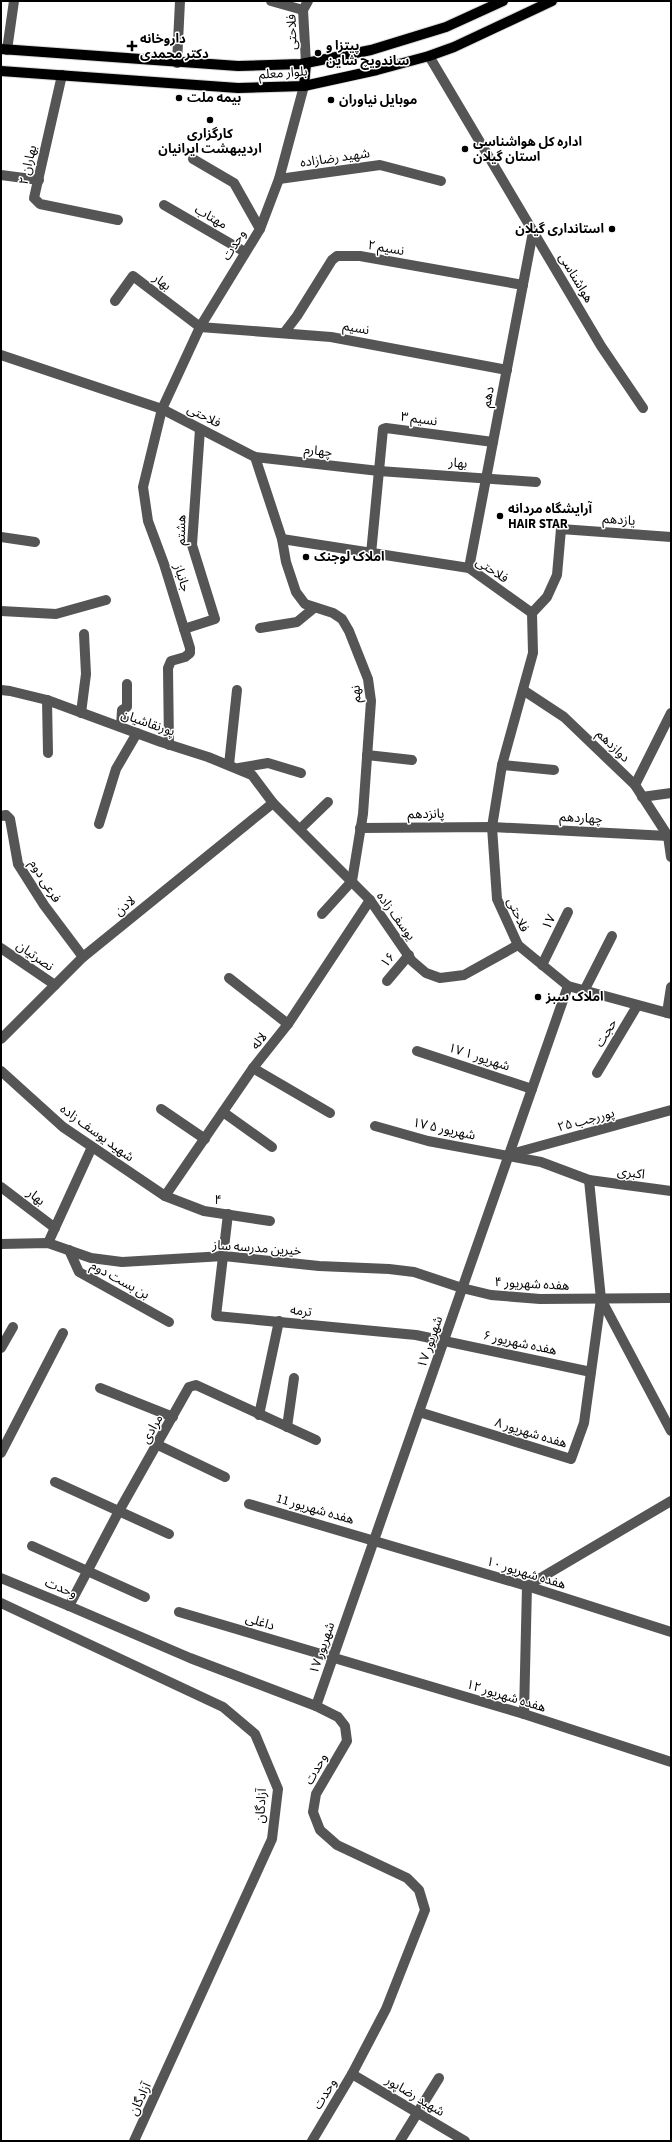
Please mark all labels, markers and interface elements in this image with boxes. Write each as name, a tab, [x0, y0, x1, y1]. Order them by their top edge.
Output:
street label: فلاحتی	[282, 14, 302, 50]
place label: داروخانه دکتر محمدی	[140, 30, 209, 63]
place label: پیتزا و ساندویچ شاین	[326, 37, 409, 70]
marker: داروخانه دکتر محمدی	[127, 41, 137, 51]
marker: پیتزا و ساندویچ شاین	[313, 48, 323, 58]
street label: بلوار معلم	[258, 62, 308, 85]
place label: بیمه ملت	[187, 89, 241, 107]
place label: موبایل نیاوران	[339, 91, 417, 109]
marker: بیمه ملت	[174, 93, 184, 103]
marker: موبایل نیاوران	[326, 95, 336, 105]
marker: کارگزاری اردیبهشت ایرانیان	[205, 115, 215, 125]
place label: کارگزاری اردیبهشت ایرانیان	[158, 125, 262, 158]
place label: اداره کل هواشناسی استان گیلان	[473, 133, 582, 166]
street label: بهاران ۲	[15, 143, 41, 187]
street label: شهید رضازاده	[299, 144, 371, 172]
marker: اداره کل هواشناسی استان گیلان	[460, 144, 470, 154]
street label: مهتاب	[191, 200, 231, 234]
place label: استانداری گیلان	[515, 220, 604, 238]
marker: استانداری گیلان	[607, 224, 617, 234]
street label: وحدت	[218, 226, 251, 264]
street label: نسیم ٢	[366, 236, 406, 261]
street label: هواشناسی	[554, 250, 598, 306]
street label: بهار	[148, 269, 175, 295]
street label: نسیم	[341, 317, 371, 340]
street label: دهم	[477, 385, 500, 409]
street label: فلاحتی	[184, 400, 224, 432]
street label: نسیم ۳	[399, 408, 438, 431]
street label: چهارم	[303, 441, 333, 462]
street label: بهار	[447, 453, 468, 473]
place label: آرایشگاه مردانه HAIR STAR	[508, 500, 593, 533]
street label: یازدهم	[602, 510, 636, 531]
marker: آرایشگاه مردانه HAIR STAR	[495, 511, 505, 521]
street label: هشتم	[172, 515, 191, 546]
place label: املاک لوجنک	[314, 548, 385, 566]
marker: املاک لوجنک	[301, 552, 311, 562]
street label: فلاحتی	[472, 553, 512, 587]
street label: جانباز	[169, 561, 195, 594]
street label: نهم	[346, 685, 367, 703]
street label: پورنقاشیان	[119, 705, 177, 741]
street label: دوازدهم	[591, 725, 634, 767]
street label: پانزدهم	[407, 805, 445, 824]
street label: چهاردهم	[559, 808, 603, 829]
street label: فرعی دوم	[25, 856, 65, 906]
street label: یوسف زاده	[372, 888, 420, 944]
street label: لادن	[111, 892, 139, 920]
street label: فلاحتی	[503, 895, 534, 935]
street label: ۱۷	[538, 911, 561, 933]
street label: نصرتیان	[13, 937, 57, 975]
street label: ۱۶	[376, 949, 400, 971]
place label: املاک سبز	[545, 988, 604, 1006]
marker: املاک سبز	[533, 992, 543, 1002]
street label: حجت	[591, 1015, 622, 1051]
street label: لاله	[247, 1029, 271, 1053]
street label: ۱۷ شهریور ۱	[446, 1039, 512, 1075]
street label: شهید یوسف زاده	[56, 1100, 138, 1166]
street label: پوررجب ۲۵	[555, 1104, 617, 1136]
street label: ۱۷ شهریور ۵	[411, 1114, 477, 1144]
street label: اکبری	[616, 1162, 646, 1184]
street label: بهار	[22, 1184, 49, 1210]
street label: ۴	[213, 1191, 223, 1209]
street label: خیرین مدرسه ساز	[211, 1236, 302, 1260]
street label: بن بست دوم	[87, 1256, 153, 1304]
street label: هفده شهریور ۴	[494, 1273, 570, 1295]
street label: ترمه	[289, 1301, 313, 1321]
street label: ۱۷ شهریور	[413, 1314, 447, 1370]
street label: هفده شهریور ۶	[481, 1326, 559, 1360]
street label: مرادی	[137, 1411, 167, 1447]
street label: هفده شهریور ۸	[492, 1413, 570, 1453]
street label: هفده شهریور 11	[274, 1489, 356, 1529]
street label: هفده شهریور ۱۰	[484, 1552, 568, 1594]
street label: وحدت	[42, 1573, 80, 1603]
street label: داغلی	[243, 1609, 277, 1635]
street label: ۱۷ شهریور	[305, 1620, 339, 1676]
street label: هفده شهریور ۱۲	[464, 1675, 548, 1717]
street label: وحدت	[300, 1750, 332, 1788]
street label: آزادگان	[251, 1787, 271, 1824]
street label: شهید رضاپور	[381, 2071, 448, 2121]
street label: وحدت	[309, 2075, 341, 2113]
street label: آزادگان	[124, 2078, 156, 2119]

